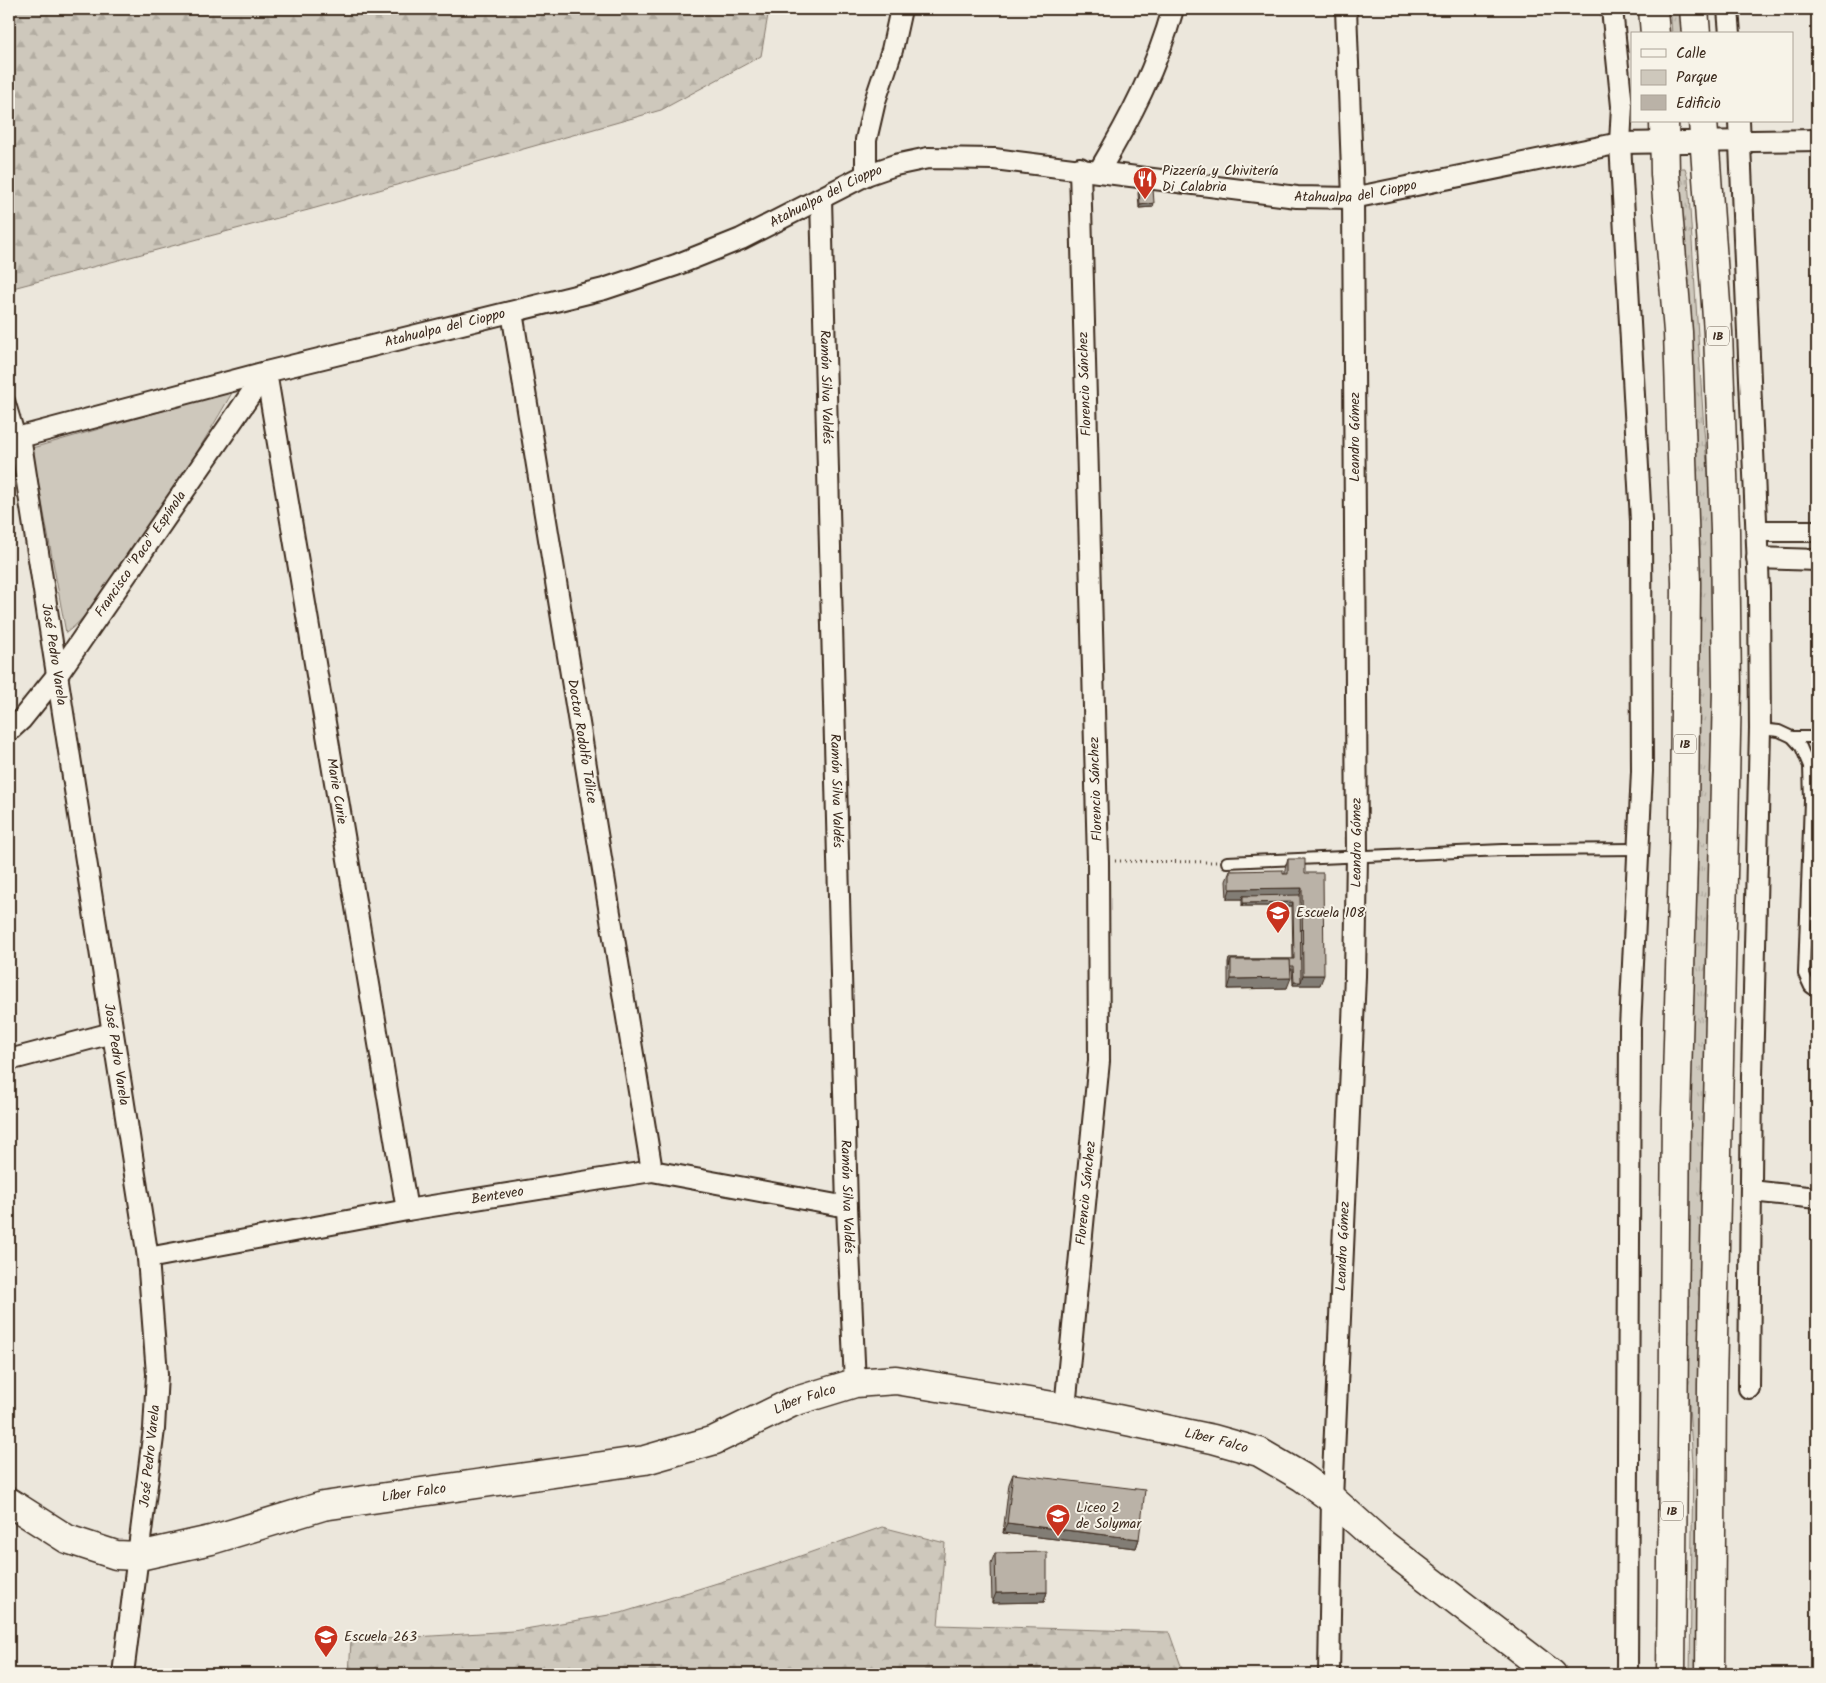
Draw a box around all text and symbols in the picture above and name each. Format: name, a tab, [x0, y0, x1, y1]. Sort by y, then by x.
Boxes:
legend	[1631, 32, 1794, 122]
text: Calle	[1676, 42, 1706, 66]
text: Parque	[1676, 66, 1717, 90]
text: Edificio	[1676, 92, 1721, 116]
street label: Atahualpa del Cioppo	[766, 159, 885, 234]
place label: Pizzería y Chivitería Di Calabria	[1162, 160, 1279, 198]
restaurant icon: Pizzería y Chivitería Di Calabria	[1132, 166, 1158, 200]
street label: Atahualpa del Cioppo	[1294, 174, 1419, 209]
street label: Atahualpa del Cioppo	[382, 303, 508, 354]
road number: IB	[1707, 326, 1729, 346]
street label: Ramón Silva Valdés	[813, 330, 838, 444]
street label: Florencio Sánchez	[1072, 331, 1098, 437]
street label: Leandro Gómez	[1344, 392, 1366, 482]
street label: Francisco "Paco" Espínola	[89, 486, 192, 622]
street label: José Pedro Varela	[35, 602, 73, 707]
street label: Doctor Rodolfo Tálice	[561, 678, 603, 806]
street label: Ramón Silva Valdés	[824, 733, 849, 848]
road number: IB	[1674, 734, 1696, 754]
street label: Florencio Sánchez	[1083, 736, 1109, 842]
street label: Marie Curie	[320, 756, 353, 827]
street label: Leandro Gómez	[1345, 797, 1368, 888]
school or university icon: Escuela 108	[1265, 900, 1291, 934]
place label: Escuela 108	[1296, 902, 1365, 924]
street label: José Pedro Varela	[97, 1002, 135, 1107]
street label: Ramón Silva Valdés	[834, 1139, 860, 1254]
street label: Florencio Sánchez	[1070, 1140, 1102, 1246]
street label: Benteveo	[470, 1181, 525, 1211]
street label: Leandro Gómez	[1330, 1201, 1356, 1292]
street label: Líber Falco	[770, 1378, 839, 1421]
street label: José Pedro Varela	[134, 1404, 166, 1508]
street label: Líber Falco	[1182, 1422, 1251, 1459]
street label: Líber Falco	[380, 1478, 448, 1508]
place label: Liceo 2 de Solymar	[1076, 1497, 1142, 1535]
road number: IB	[1661, 1502, 1683, 1520]
school or university icon: Liceo 2 de Solymar	[1045, 1503, 1071, 1537]
school or university icon: Escuela 263	[313, 1624, 339, 1658]
place label: Escuela 263	[344, 1626, 417, 1648]

